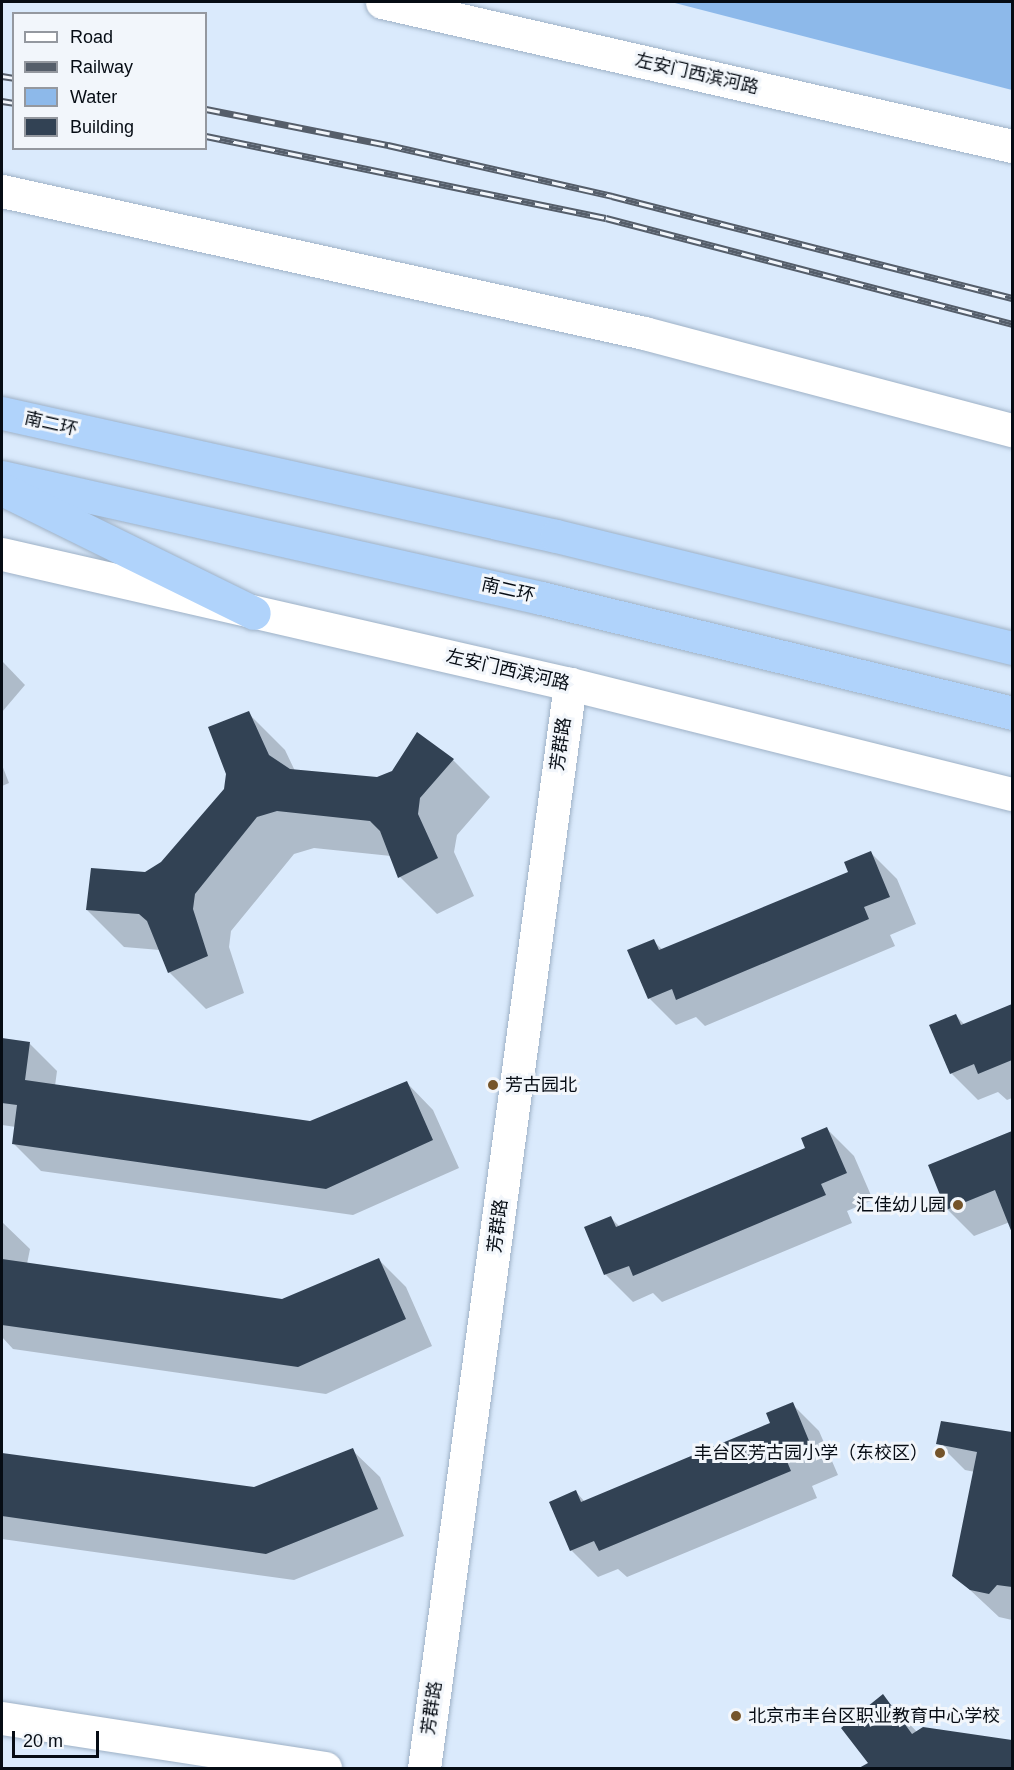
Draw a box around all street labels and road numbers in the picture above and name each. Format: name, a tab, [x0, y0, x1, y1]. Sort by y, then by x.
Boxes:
street label: 左安门西滨河路	[633, 49, 761, 99]
street label: 南二环	[22, 407, 80, 441]
street label: 南二环	[479, 573, 537, 607]
street label: 左安门西滨河路	[444, 645, 572, 695]
street label: 芳群路	[547, 716, 575, 772]
street label: 芳群路	[484, 1198, 512, 1254]
street label: 芳群路	[418, 1680, 446, 1736]

